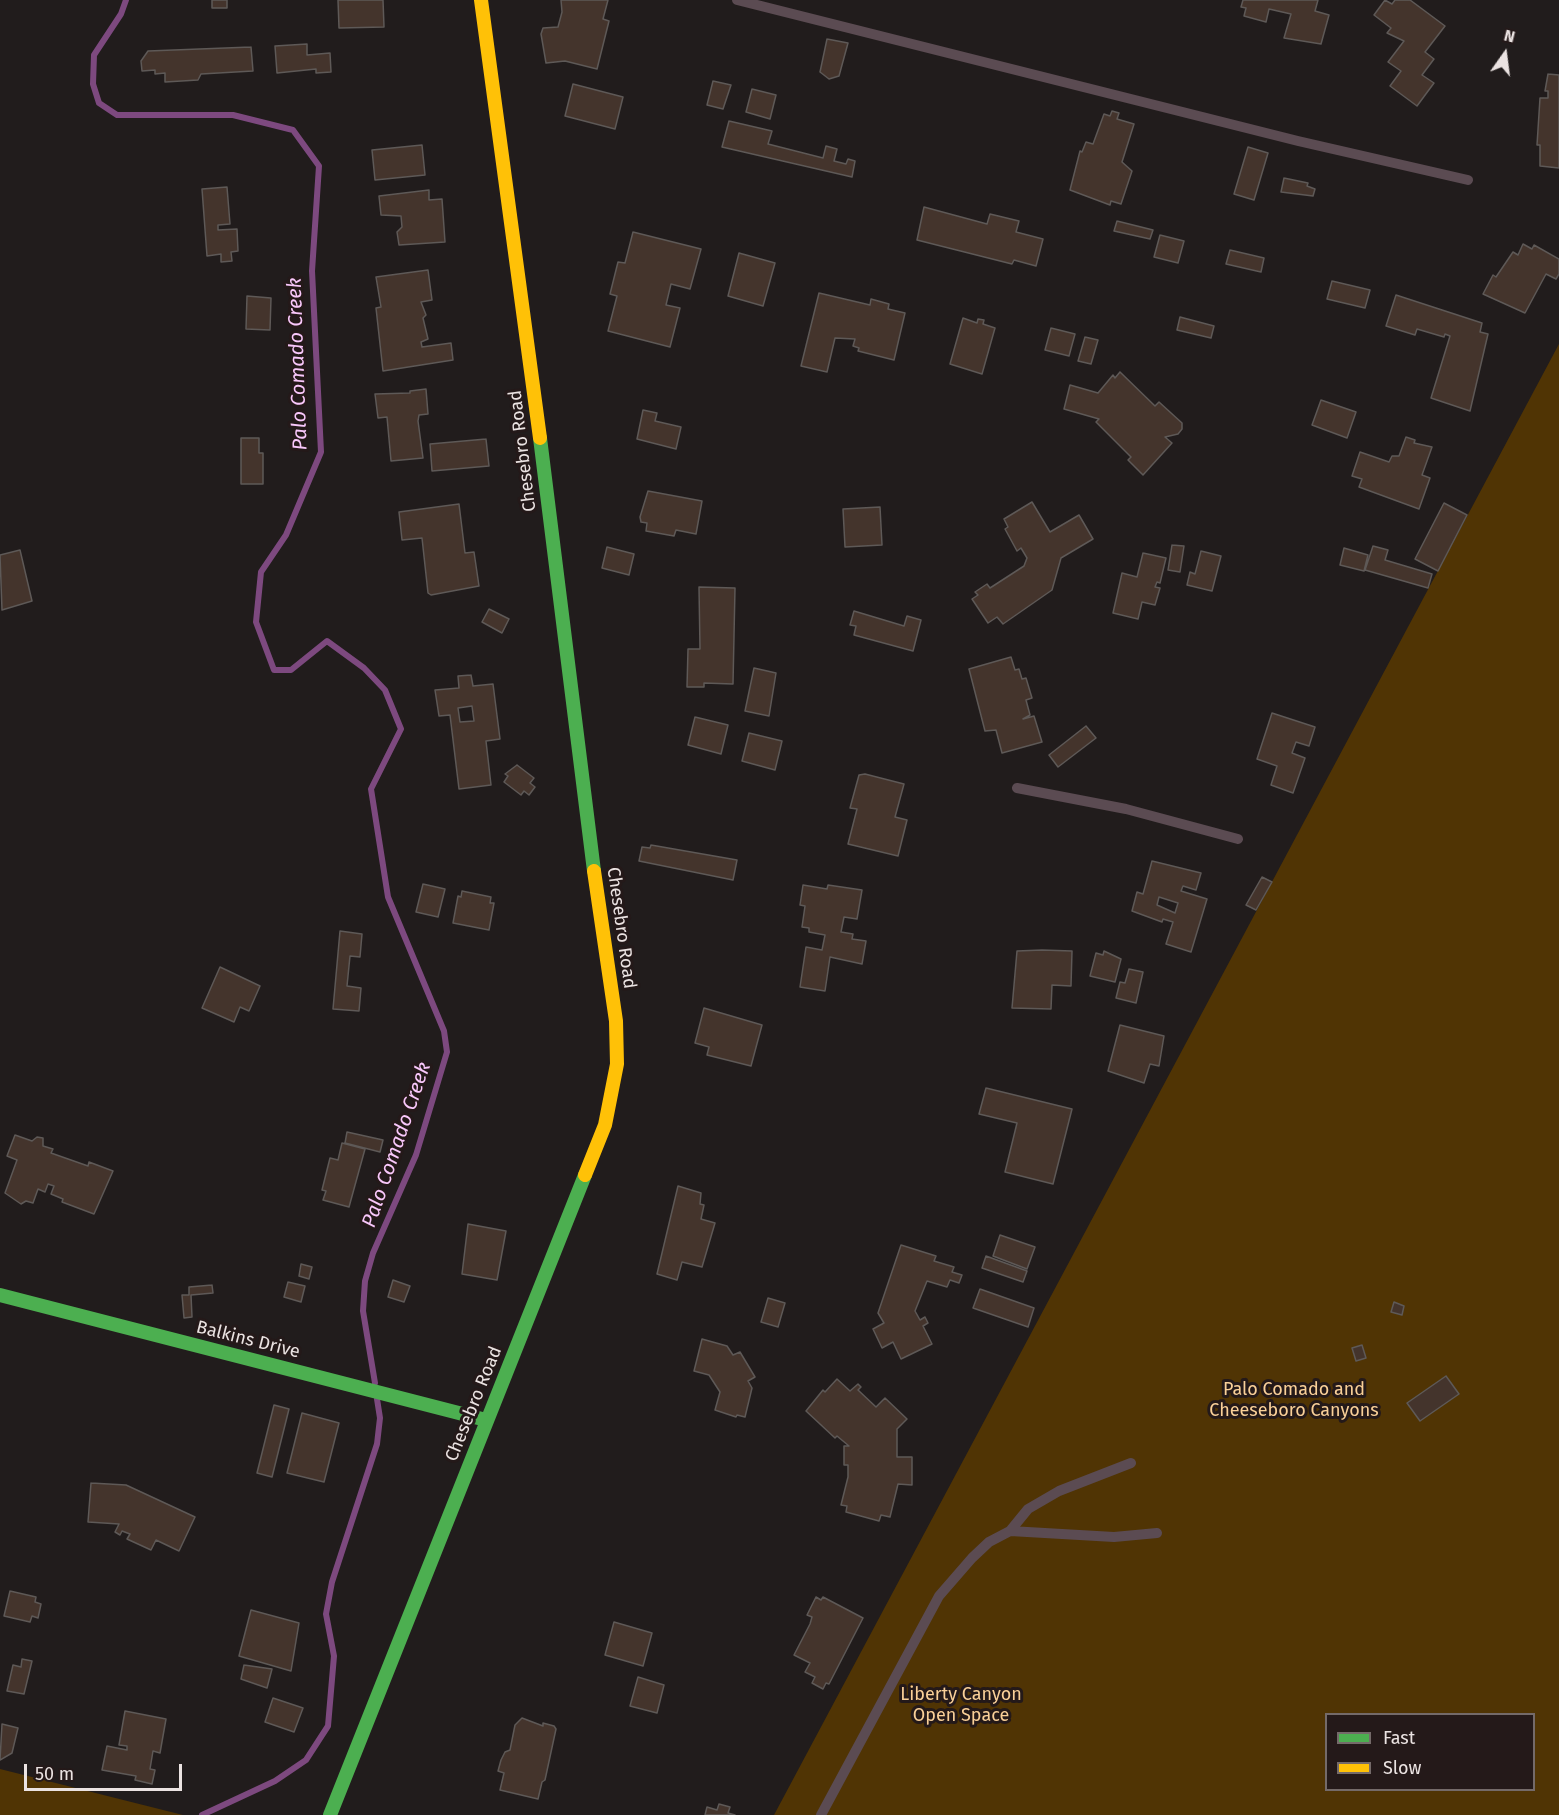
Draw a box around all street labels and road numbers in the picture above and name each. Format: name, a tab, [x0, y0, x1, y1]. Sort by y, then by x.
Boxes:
street label: Chesebro Road	[505, 389, 541, 513]
street label: Chesebro Road	[602, 866, 640, 990]
street label: Balkins Drive	[194, 1317, 302, 1363]
street label: Chesebro Road	[441, 1343, 507, 1465]

